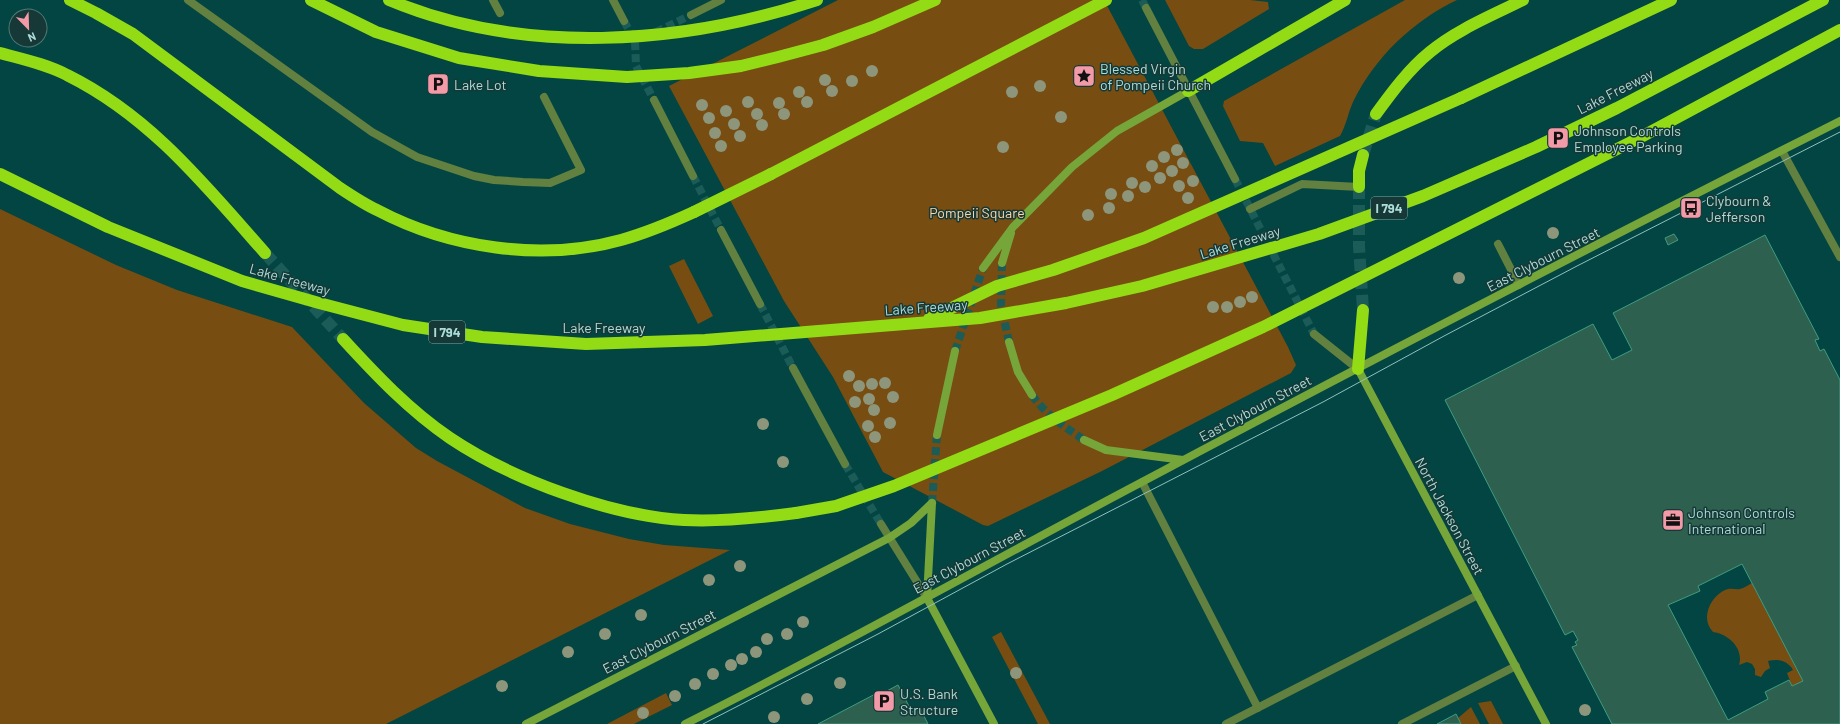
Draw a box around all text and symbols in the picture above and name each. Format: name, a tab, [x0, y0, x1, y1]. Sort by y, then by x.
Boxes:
north arrow	[8, 8, 48, 48]
text: N	[26, 30, 38, 45]
place label: Blessed Virgin of Pompeii Church	[1100, 60, 1211, 93]
place icon: Blessed Virgin of Pompeii Church	[1071, 63, 1097, 89]
street label: Lake Freeway	[1574, 64, 1656, 117]
parking icon: Lake Lot	[425, 71, 451, 97]
place label: Lake Lot	[454, 76, 507, 93]
place label: Johnson Controls Employee Parking	[1574, 122, 1682, 155]
parking icon: Johnson Controls Employee Parking	[1545, 125, 1571, 151]
place label: Clybourn & Jefferson	[1706, 192, 1772, 225]
bus stop icon: Clybourn & Jefferson	[1678, 195, 1704, 221]
road number: I 794	[1371, 197, 1407, 219]
park label: Pompeii Square	[929, 204, 1025, 221]
street label: Lake Freeway	[1198, 222, 1283, 262]
street label: East Clybourn Street	[1484, 223, 1602, 295]
street label: Lake Freeway	[248, 259, 333, 299]
street label: Lake Freeway	[884, 296, 969, 318]
street label: Lake Freeway	[562, 319, 646, 336]
road number: I 794	[429, 321, 465, 343]
street label: East Clybourn Street	[1196, 371, 1314, 445]
street label: North Jackson Street	[1412, 455, 1488, 577]
place label: Johnson Controls International	[1688, 504, 1795, 537]
office icon: Johnson Controls International	[1660, 507, 1686, 533]
street label: East Clybourn Street	[910, 523, 1028, 597]
street label: East Clybourn Street	[600, 605, 718, 677]
place label: U.S. Bank Structure	[900, 685, 958, 718]
parking icon: U.S. Bank Structure	[871, 688, 897, 714]

